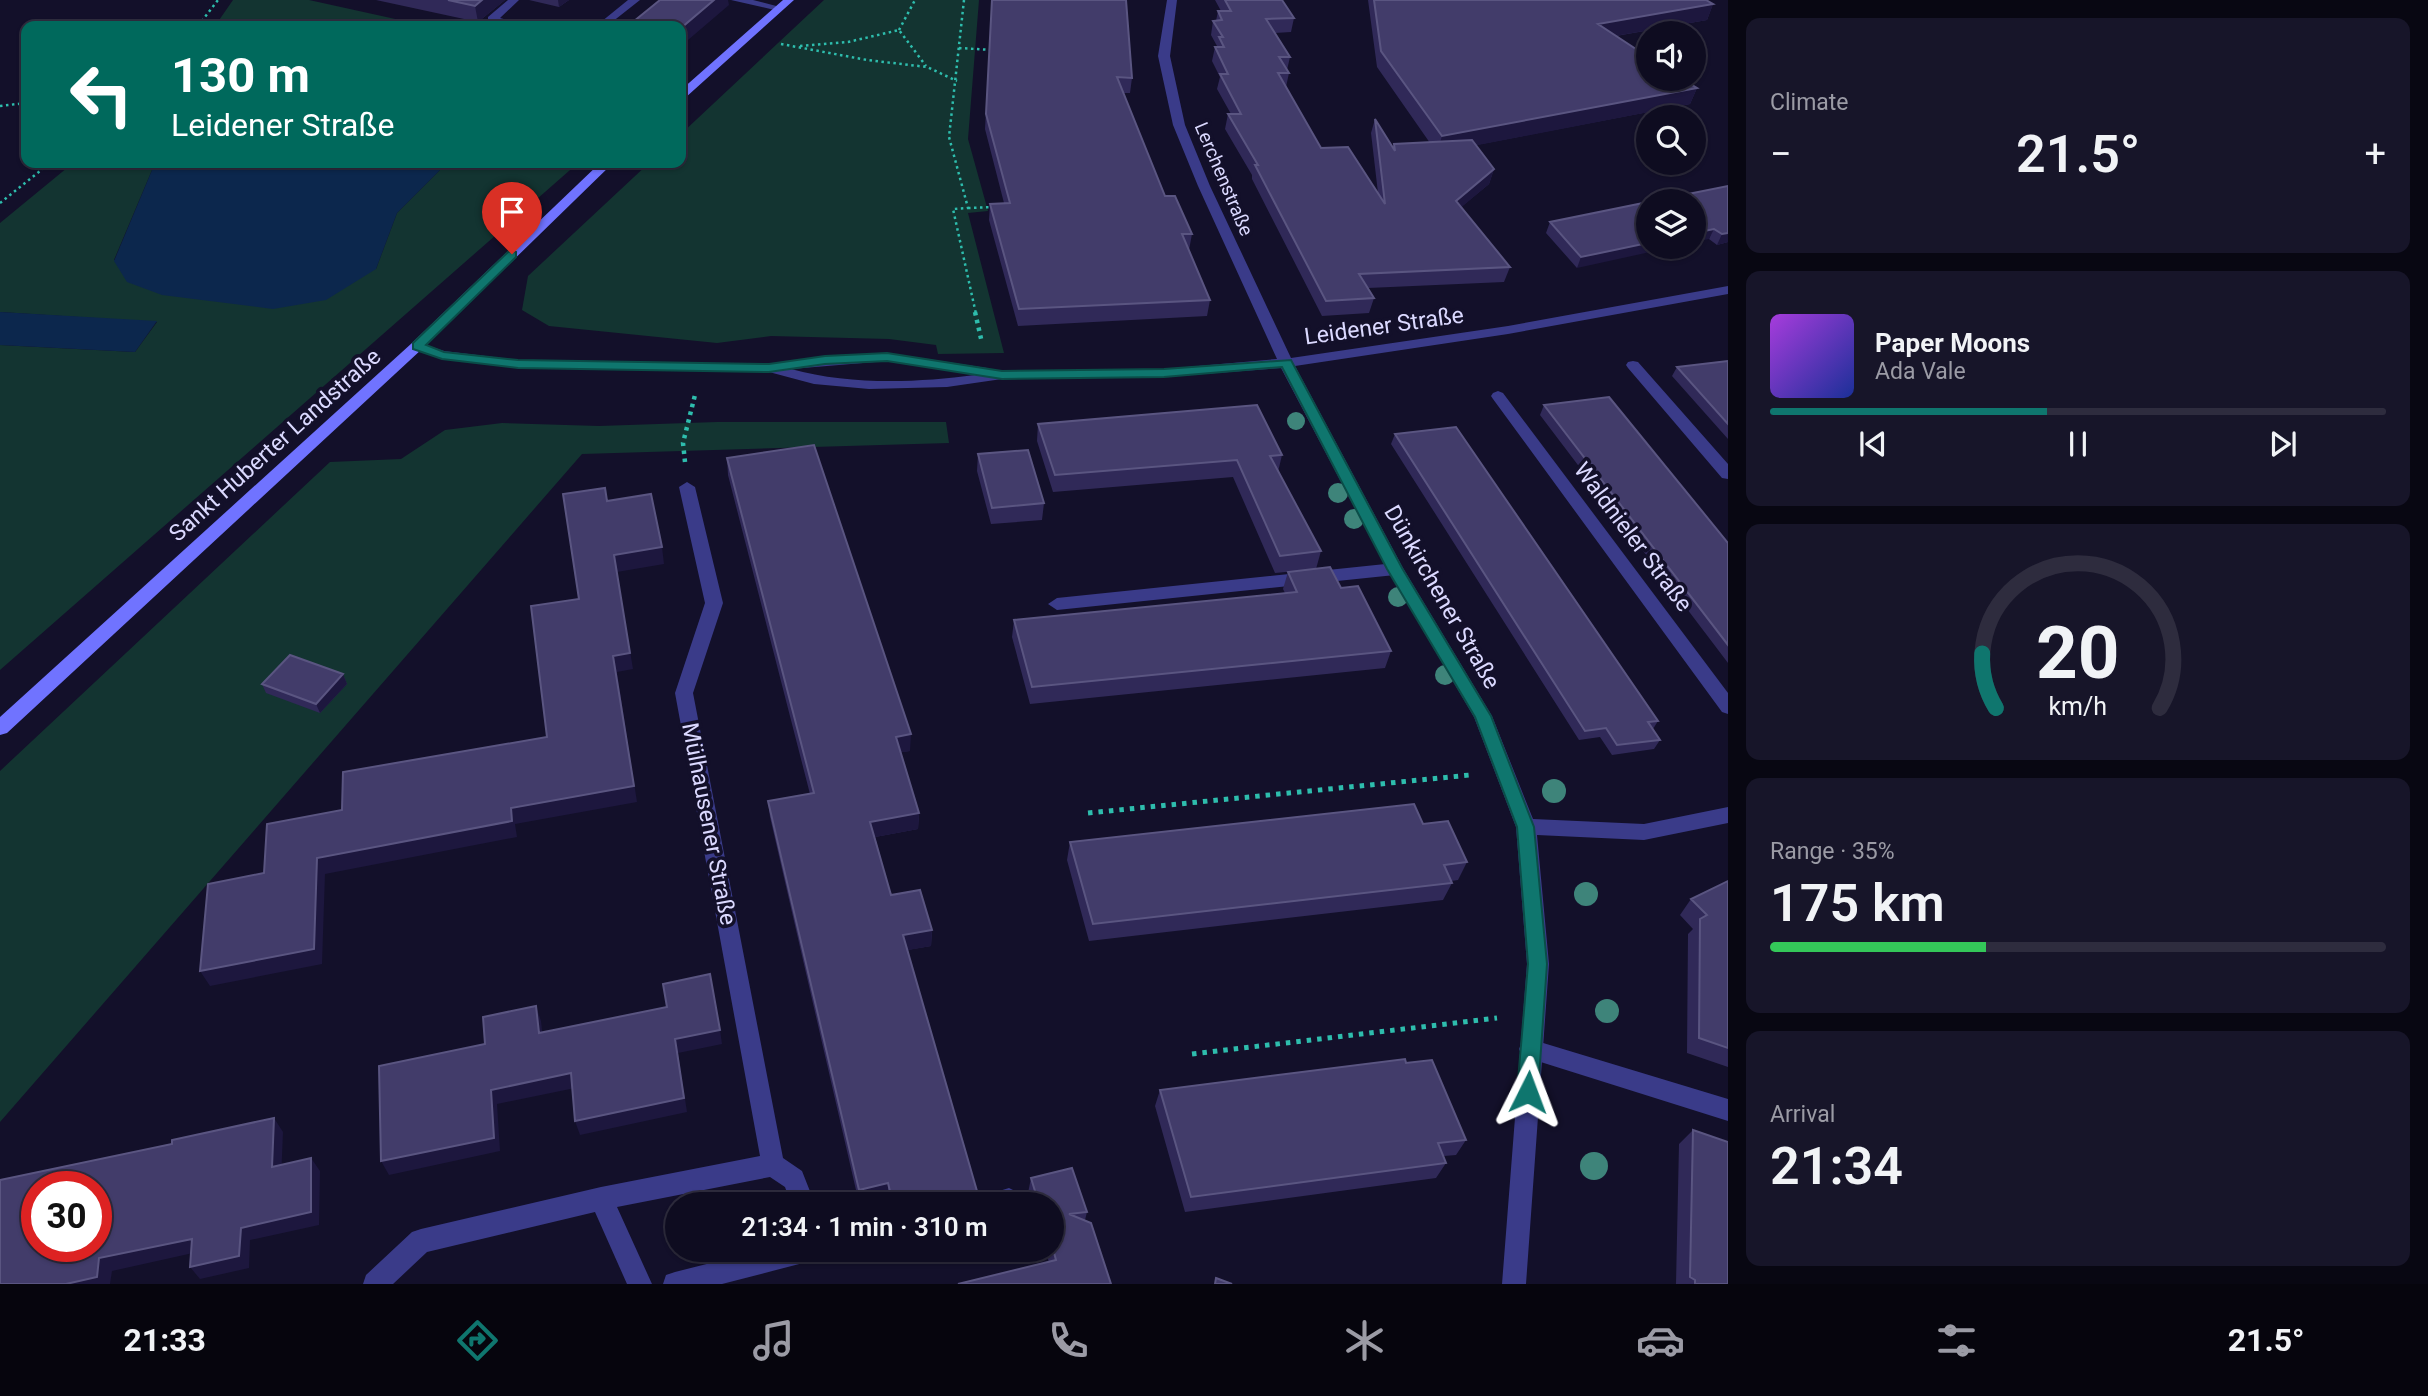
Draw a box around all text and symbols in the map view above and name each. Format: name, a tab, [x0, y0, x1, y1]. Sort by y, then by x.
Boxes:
map controls	[1636, 21, 1706, 259]
button: sound	[1636, 21, 1706, 91]
text: 130 m	[171, 47, 310, 104]
icon: left	[56, 49, 147, 140]
text: Climate	[1770, 89, 1849, 116]
button: search	[1636, 105, 1706, 175]
text: Leidener Straße	[171, 106, 395, 144]
street label: Lerchenstraße	[1190, 119, 1258, 239]
text: 21.5°	[2016, 124, 2140, 185]
text: −	[1770, 132, 1792, 176]
text: +	[2364, 132, 2386, 176]
pin	[482, 182, 542, 254]
button: layers	[1636, 189, 1706, 259]
icon: arrive	[493, 193, 531, 231]
street label: Leidener Straße	[1303, 301, 1465, 351]
text: Paper Moons	[1875, 328, 2030, 358]
street label: Sankt Huberter Landstraße	[164, 343, 386, 547]
text: Ada Vale	[1875, 358, 1966, 385]
icon: previous	[1854, 425, 1892, 463]
icon: pause	[2059, 425, 2097, 463]
icon: next	[2264, 425, 2302, 463]
street label: Waldnieler Straße	[1568, 457, 1698, 617]
street label: Dünkirchener Straße	[1378, 500, 1506, 694]
text: 20	[2036, 610, 2120, 696]
text: km/h	[2049, 692, 2107, 721]
street label: Mülhausener Straße	[676, 721, 742, 927]
text: Range · 35%	[1770, 838, 1895, 865]
text: 175 km	[1770, 873, 1945, 934]
position arrow	[1491, 1055, 1565, 1129]
text: Arrival	[1770, 1101, 1835, 1128]
text: 21:34	[1770, 1136, 1903, 1197]
speed limit sign: 30	[21, 1171, 112, 1262]
text: 21:34 · 1 min · 310 m	[741, 1212, 988, 1242]
icon: directions	[453, 1316, 502, 1365]
icon: music	[749, 1316, 798, 1365]
icon: phone	[1044, 1316, 1093, 1365]
icon: climate	[1340, 1316, 1389, 1365]
icon: car	[1636, 1316, 1685, 1365]
icon: filters	[1932, 1316, 1981, 1365]
text: 21:33	[123, 1321, 206, 1359]
text: 21.5°	[2228, 1321, 2304, 1359]

